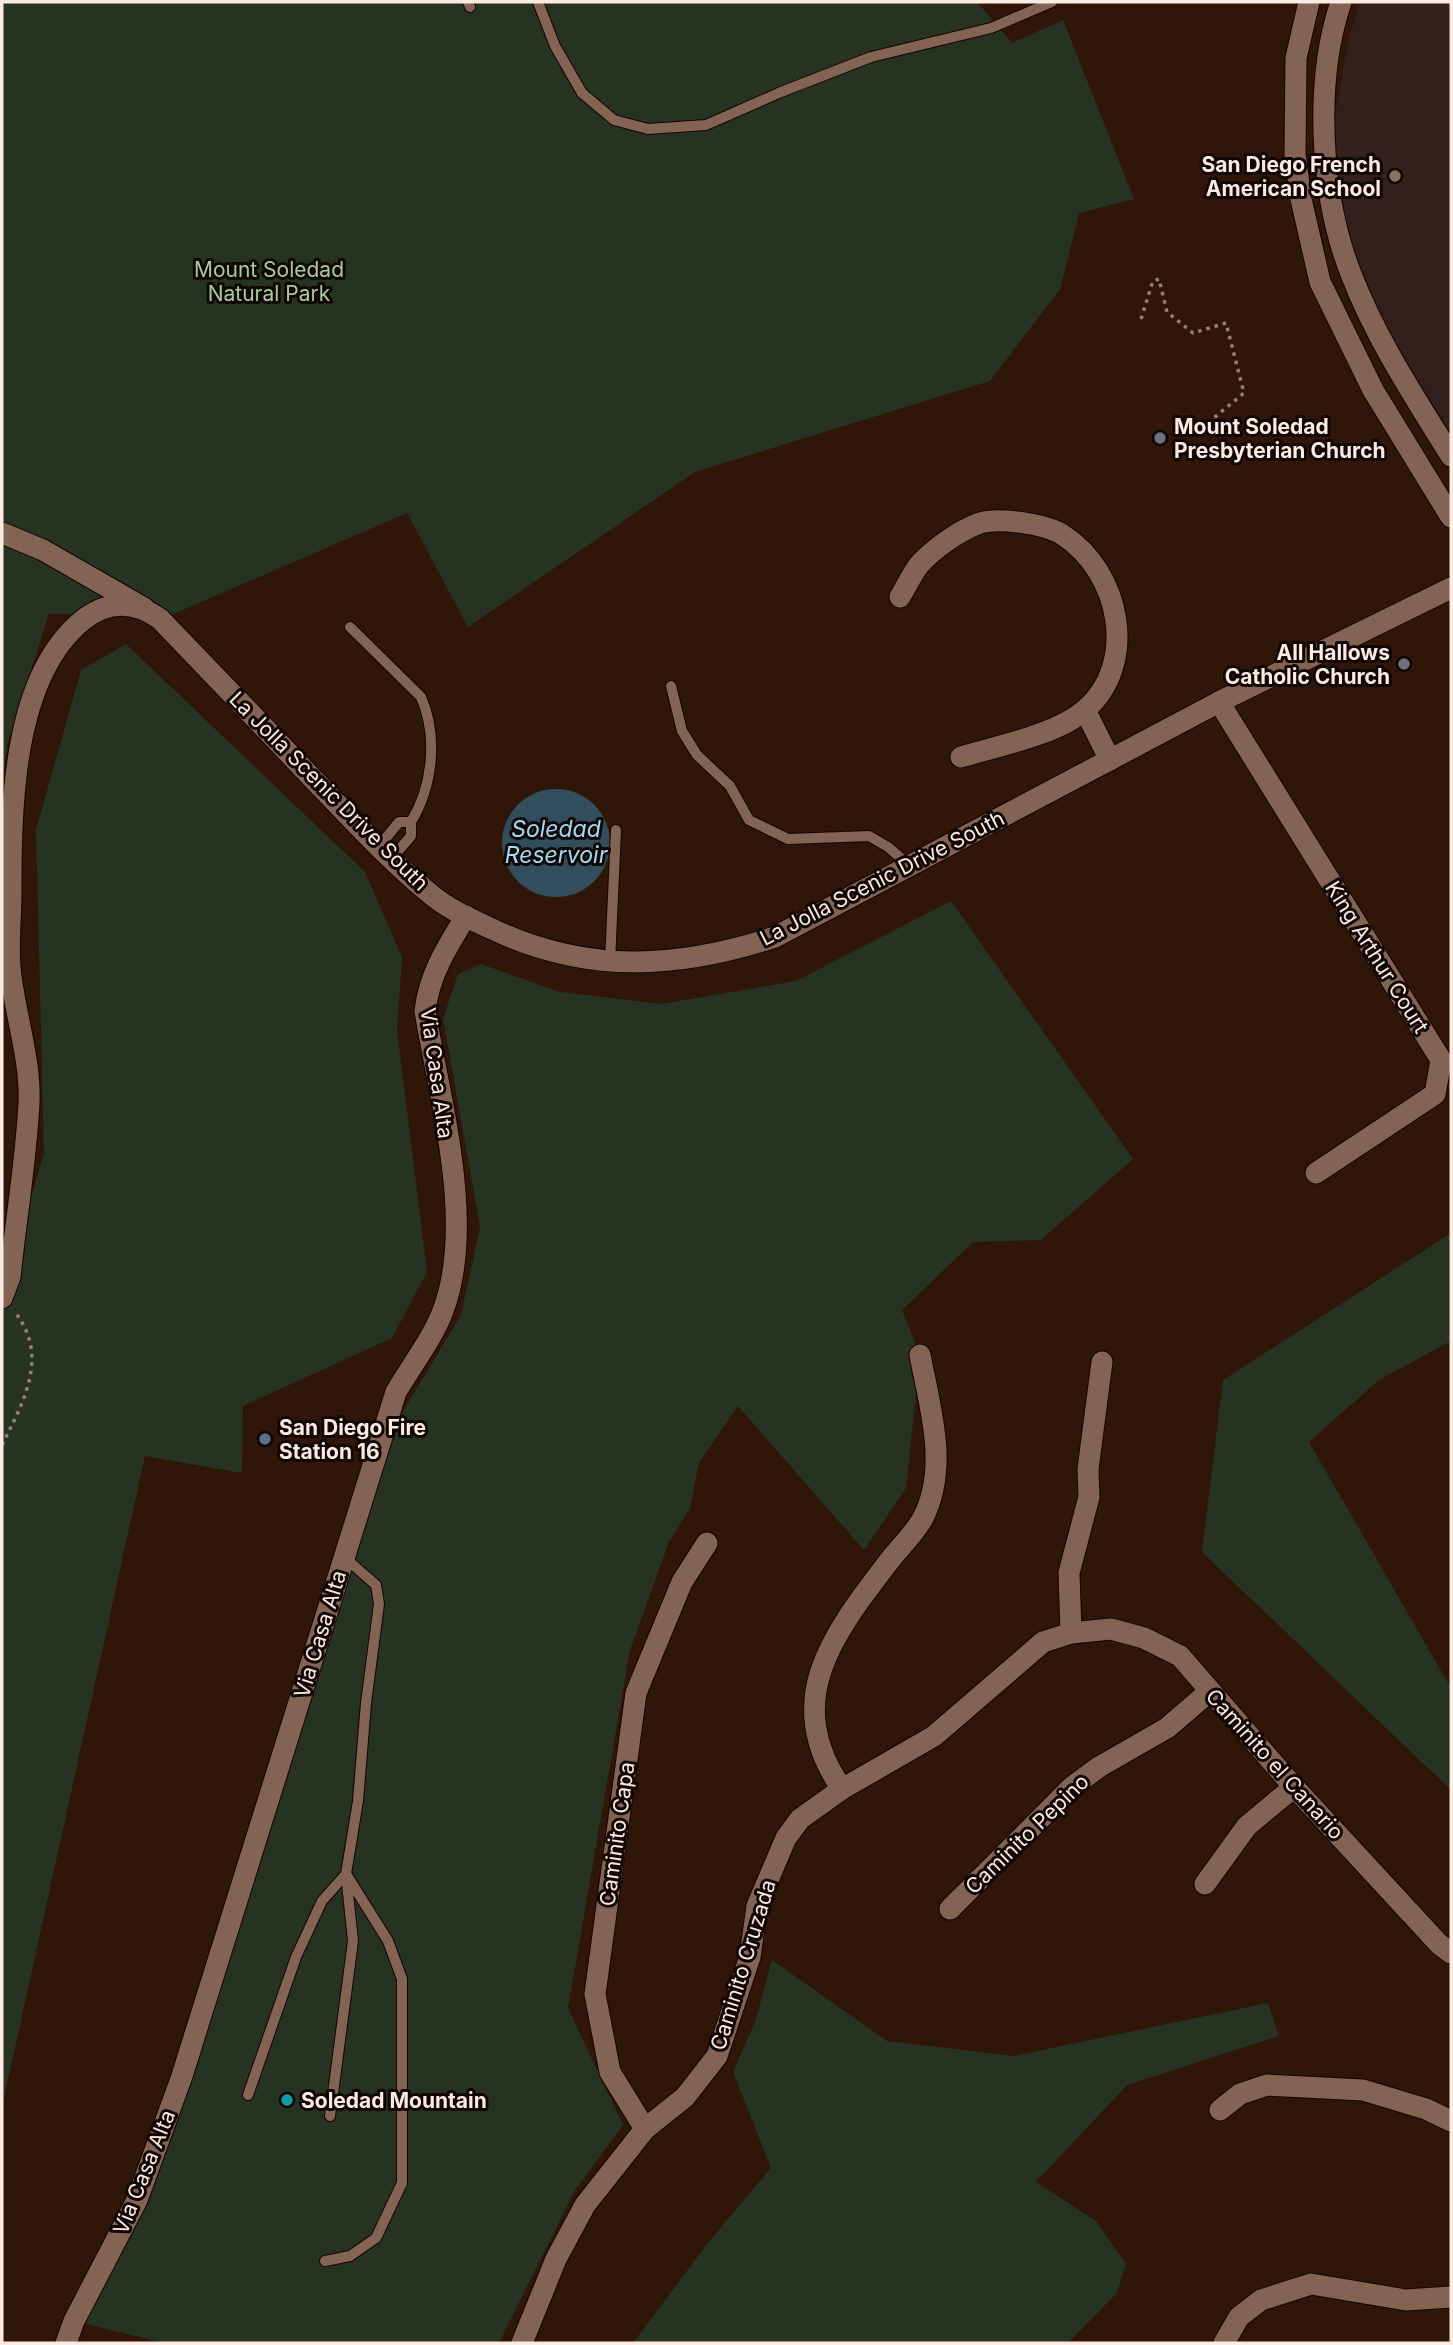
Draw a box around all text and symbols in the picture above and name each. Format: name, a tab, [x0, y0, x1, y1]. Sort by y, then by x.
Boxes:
place label: San Diego French American School	[1202, 152, 1381, 201]
marker: San Diego French American School	[1387, 168, 1403, 184]
park label: Mount Soledad Natural Park	[194, 257, 344, 306]
place label: Mount Soledad Presbyterian Church	[1174, 414, 1386, 463]
marker: Mount Soledad Presbyterian Church	[1152, 430, 1168, 446]
place label: All Hallows Catholic Church	[1225, 640, 1390, 689]
marker: All Hallows Catholic Church	[1396, 656, 1412, 672]
street label: La Jolla Scenic Drive South	[224, 686, 434, 896]
street label: La Jolla Scenic Drive South	[756, 805, 1008, 951]
water label: Soledad Reservoir	[505, 815, 609, 869]
street label: King Arthur Court	[1320, 876, 1434, 1038]
street label: Via Casa Alta	[415, 1006, 459, 1140]
place label: San Diego Fire Station 16	[279, 1415, 426, 1464]
marker: San Diego Fire Station 16	[257, 1431, 273, 1447]
street label: Via Casa Alta	[289, 1567, 351, 1701]
street label: Caminito el Canario	[1201, 1684, 1349, 1844]
street label: Caminito Capa	[595, 1760, 639, 1908]
street label: Caminito Pepino	[960, 1769, 1094, 1899]
street label: Caminito Cruzada	[705, 1877, 781, 2053]
place label: Soledad Mountain	[301, 2088, 487, 2113]
marker: Soledad Mountain	[279, 2092, 295, 2108]
street label: Via Casa Alta	[108, 2106, 180, 2238]

